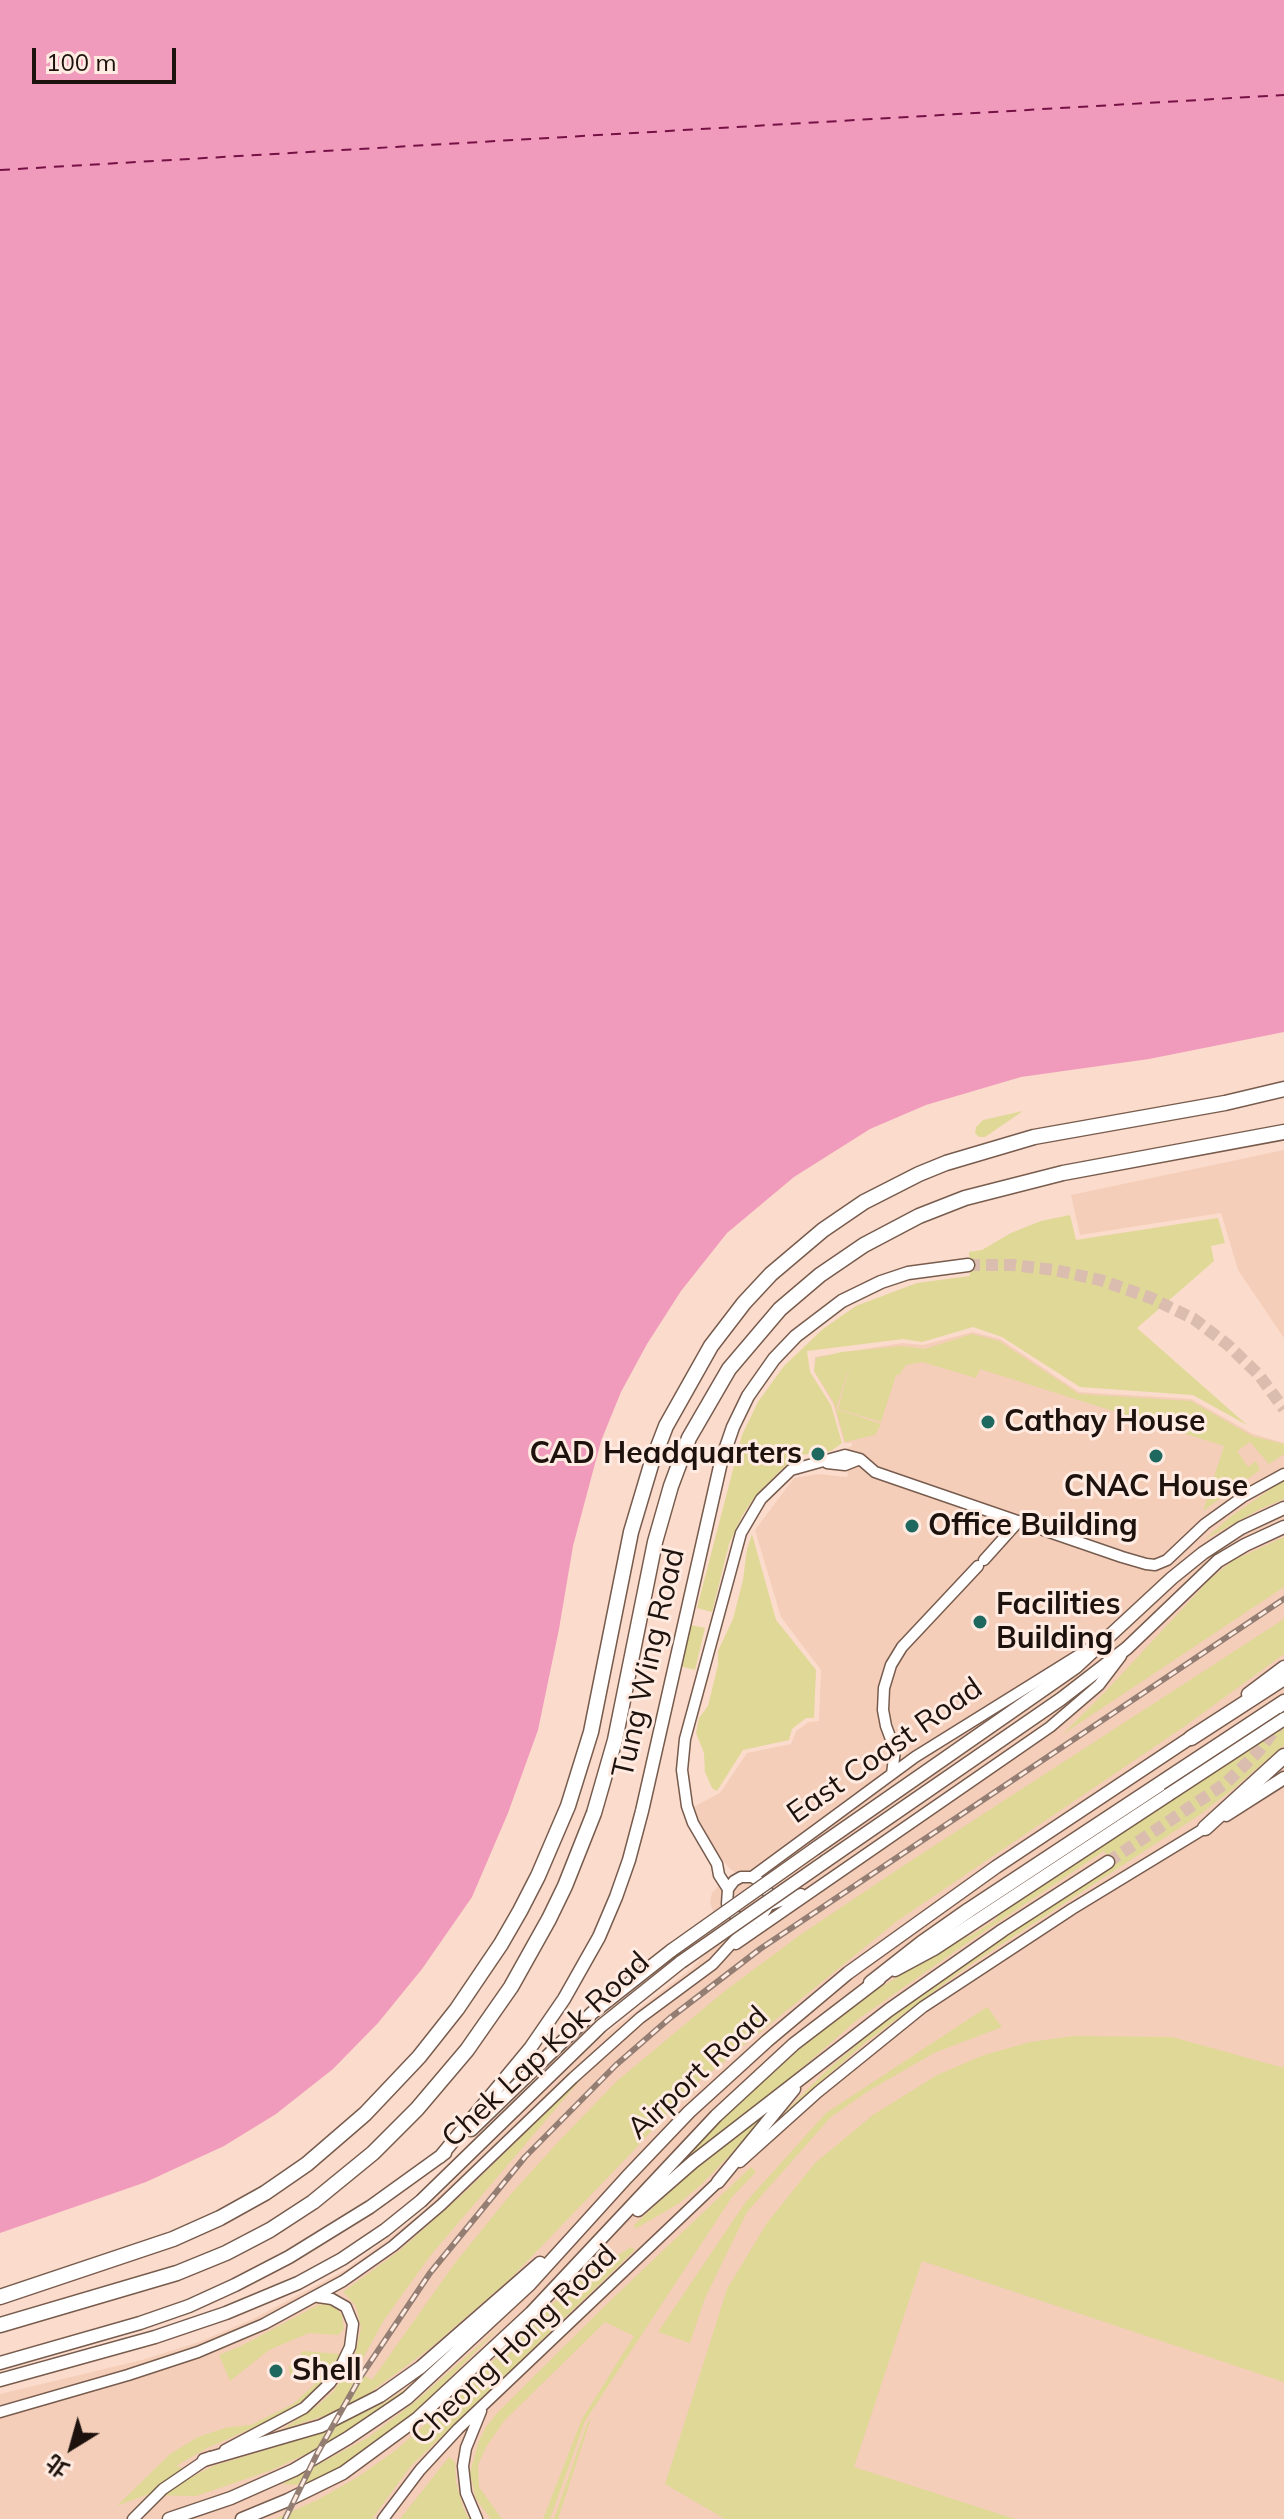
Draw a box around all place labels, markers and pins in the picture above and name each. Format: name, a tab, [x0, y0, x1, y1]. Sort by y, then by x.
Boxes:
place label: Cathay House	[1004, 1404, 1205, 1440]
marker: Cathay House	[979, 1413, 997, 1431]
place label: CAD Headquarters	[529, 1436, 802, 1472]
marker: CAD Headquarters	[809, 1445, 827, 1463]
marker: CNAC House	[1147, 1447, 1165, 1465]
place label: CNAC House	[1064, 1469, 1248, 1505]
place label: Office Building	[928, 1508, 1138, 1544]
marker: Office Building	[903, 1517, 921, 1535]
place label: Facilities Building	[996, 1587, 1120, 1658]
marker: Facilities Building	[971, 1613, 989, 1631]
place label: Shell	[292, 2353, 362, 2389]
marker: Shell	[267, 2362, 285, 2380]

